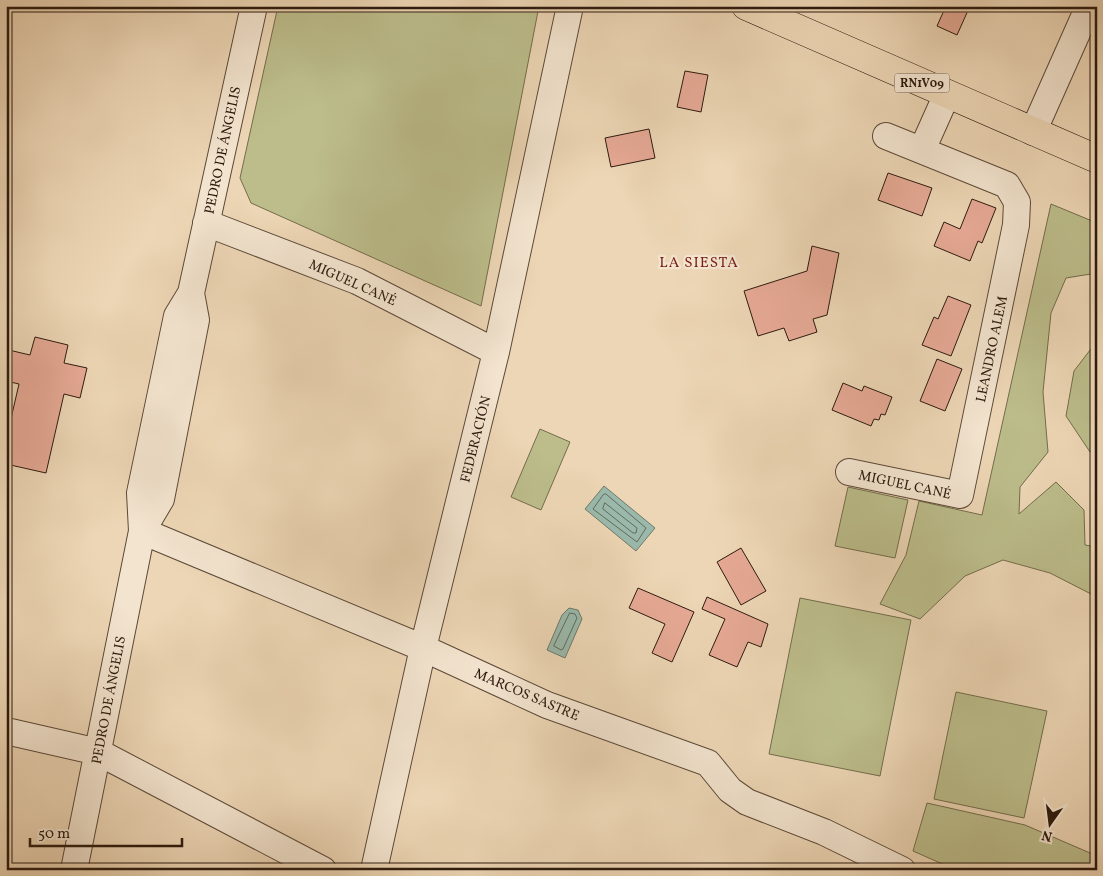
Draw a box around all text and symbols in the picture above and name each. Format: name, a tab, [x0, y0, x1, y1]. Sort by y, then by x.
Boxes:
road number: RN1V09	[894, 74, 950, 92]
street label: PEDRO DE ÁNGELIS	[201, 85, 246, 216]
district label: LA SIESTA	[659, 253, 739, 274]
street label: MIGUEL CANÉ	[305, 256, 399, 311]
street label: LEANDRO ALEM	[972, 294, 1013, 404]
street label: FEDERACIÓN	[456, 394, 496, 485]
street label: MIGUEL CANÉ	[857, 466, 953, 505]
street label: PEDRO DE ÁNGELIS	[88, 635, 131, 766]
street label: MARCOS SASTRE	[471, 665, 582, 726]
north arrow	[1026, 798, 1076, 848]
scale bar	[30, 816, 182, 848]
text: 50 m	[38, 824, 70, 845]
text: N	[1040, 825, 1054, 846]

